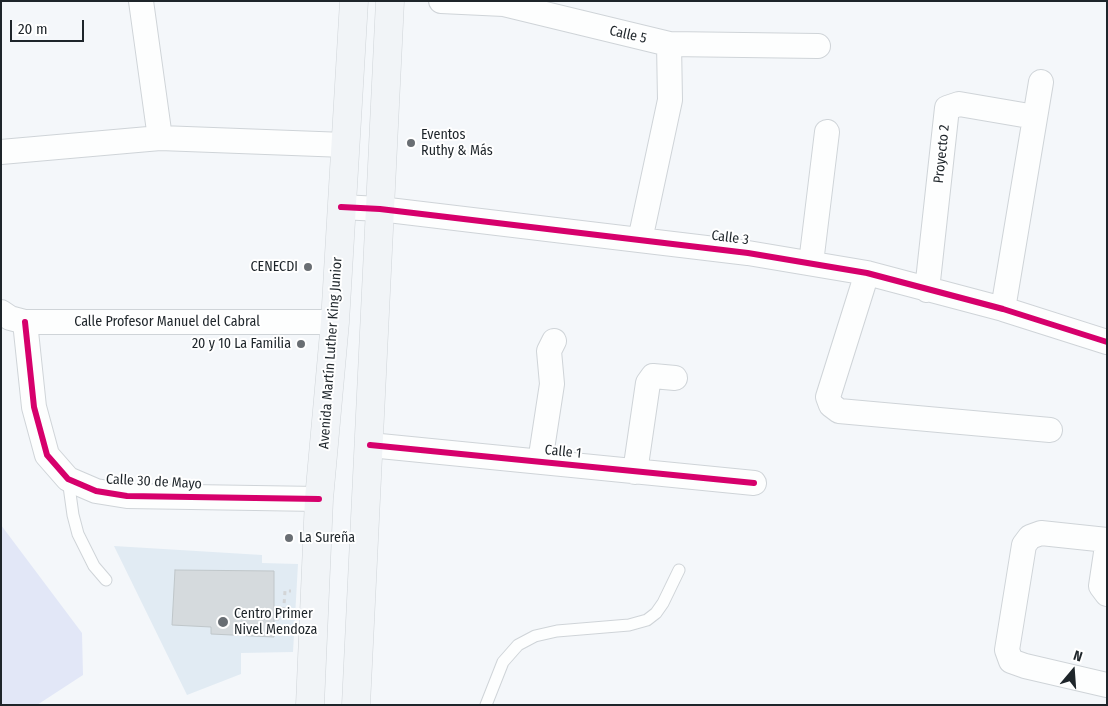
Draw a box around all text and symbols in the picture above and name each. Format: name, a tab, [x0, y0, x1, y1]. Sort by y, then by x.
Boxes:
scale bar	[12, 10, 86, 42]
text: 20 m	[18, 20, 48, 38]
street label: Calle 5	[608, 23, 648, 47]
street label: Proyecto 2	[931, 124, 953, 184]
place label: Eventos Ruthy & Más	[421, 127, 493, 160]
marker: Eventos Ruthy & Más	[405, 137, 417, 149]
street label: Calle 3	[710, 227, 750, 249]
street label: Avenida Martín Luther King Junior	[316, 256, 346, 450]
place label: CENECDI	[251, 259, 298, 275]
marker: CENECDI	[302, 261, 314, 273]
street label: Calle Profesor Manuel del Cabral	[74, 314, 260, 330]
place label: 20 y 10 La Familia	[192, 336, 291, 352]
marker: 20 y 10 La Familia	[295, 338, 307, 350]
street label: Calle 1	[544, 442, 582, 462]
street label: Calle 30 de Mayo	[106, 471, 202, 493]
place label: La Sureña	[299, 530, 355, 546]
marker: La Sureña	[283, 532, 295, 544]
place label: Centro Primer Nivel Mendoza	[234, 606, 317, 638]
marker: Centro Primer Nivel Mendoza	[216, 615, 230, 629]
north arrow	[1048, 646, 1098, 696]
text: N	[1071, 647, 1084, 666]

